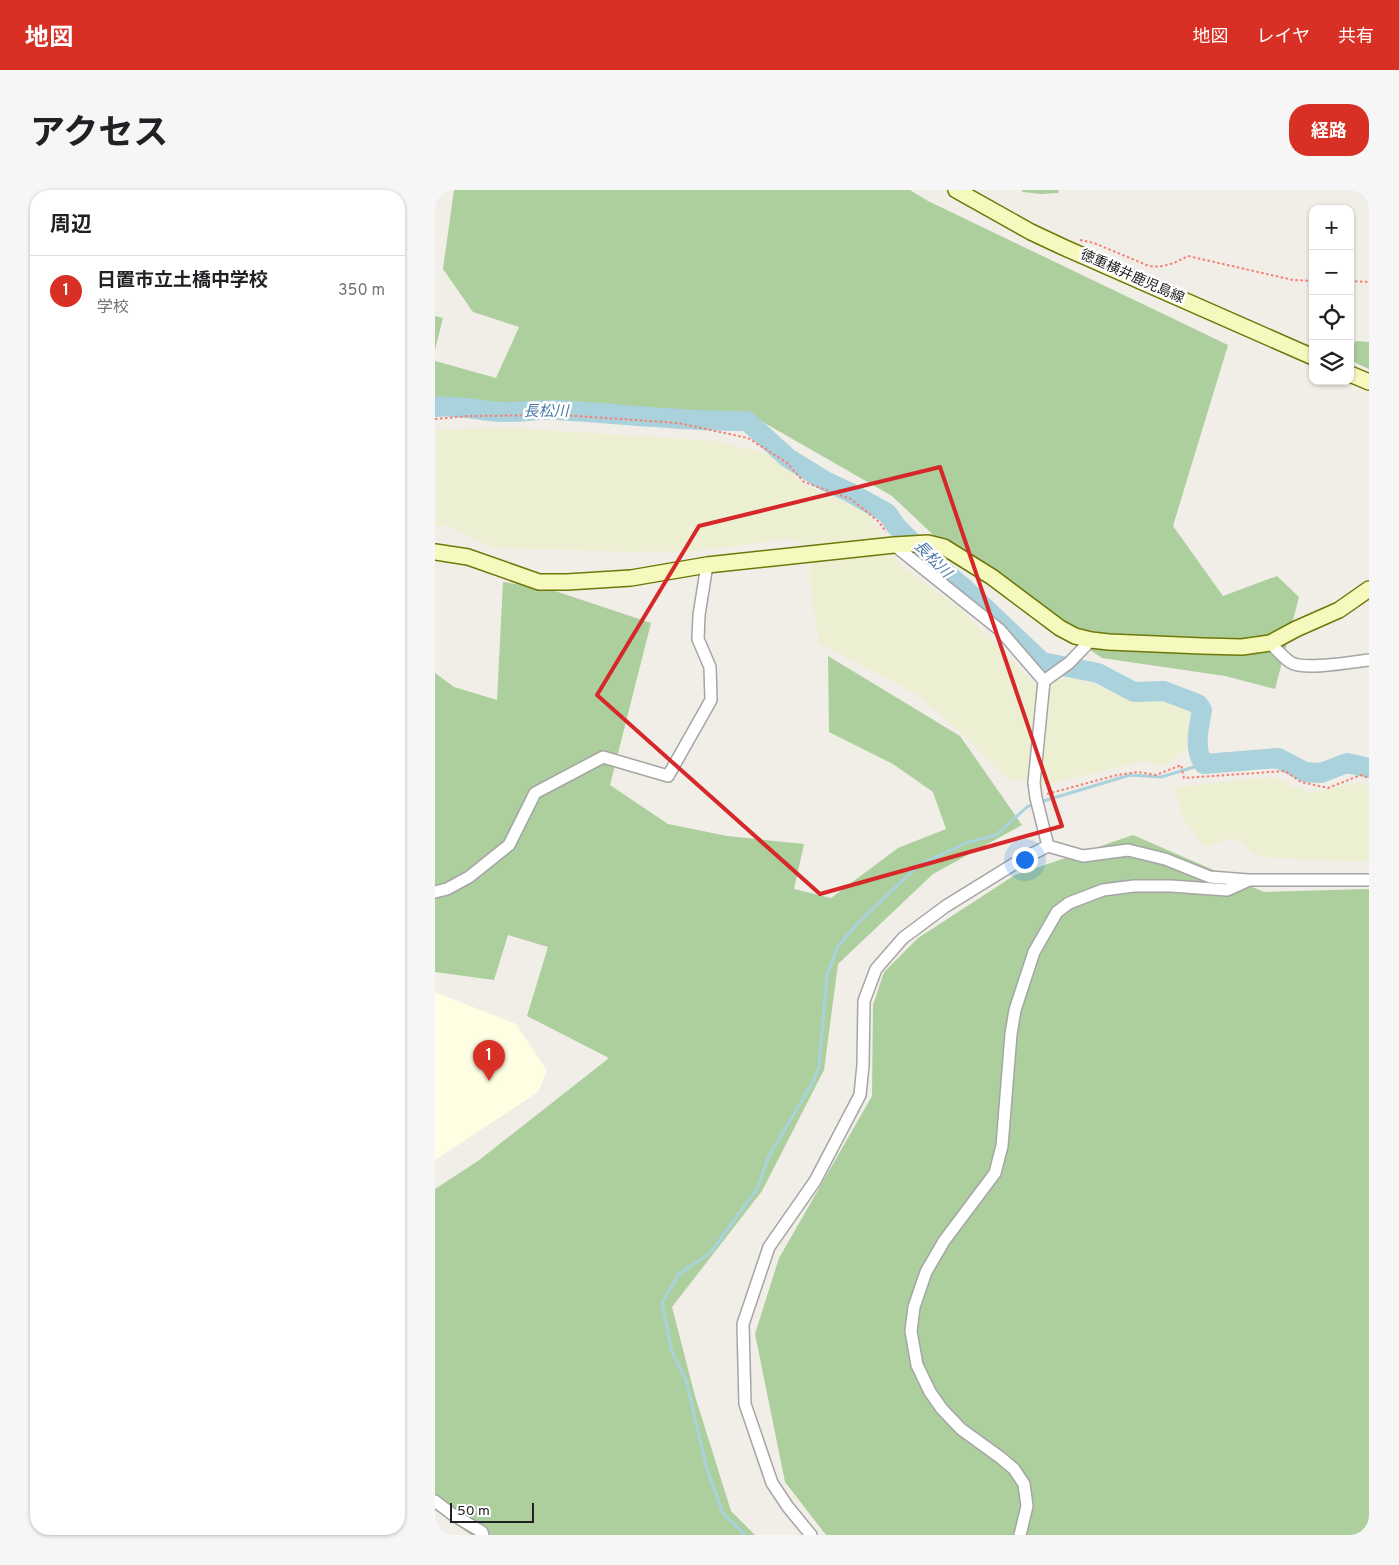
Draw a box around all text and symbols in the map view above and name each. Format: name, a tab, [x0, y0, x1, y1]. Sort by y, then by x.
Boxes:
text: 地図	[25, 24, 73, 54]
text: 地図	[1193, 26, 1229, 49]
text: レイヤ	[1257, 26, 1310, 49]
text: 共有	[1338, 26, 1374, 49]
button: 経路	[1289, 104, 1369, 156]
text: アクセス	[30, 113, 168, 157]
map controls	[1309, 205, 1354, 385]
button: +	[1309, 205, 1354, 250]
text: 周辺	[50, 212, 92, 239]
street label: 徳重横井鹿児島線	[1077, 246, 1187, 308]
button: −	[1309, 250, 1354, 295]
text: 日置市立土橋中学校	[97, 269, 268, 293]
text: 1	[63, 281, 69, 301]
text: 350 m	[338, 281, 385, 301]
button: locate	[1309, 295, 1354, 340]
text: 学校	[97, 298, 129, 318]
button: layers	[1309, 340, 1354, 385]
water label: 長松川	[523, 403, 570, 422]
water label: 長松川	[909, 537, 956, 584]
your location	[1012, 847, 1038, 873]
pin: 1	[473, 1040, 505, 1081]
scale bar	[450, 1500, 534, 1523]
text: 50 m	[457, 1503, 490, 1520]

